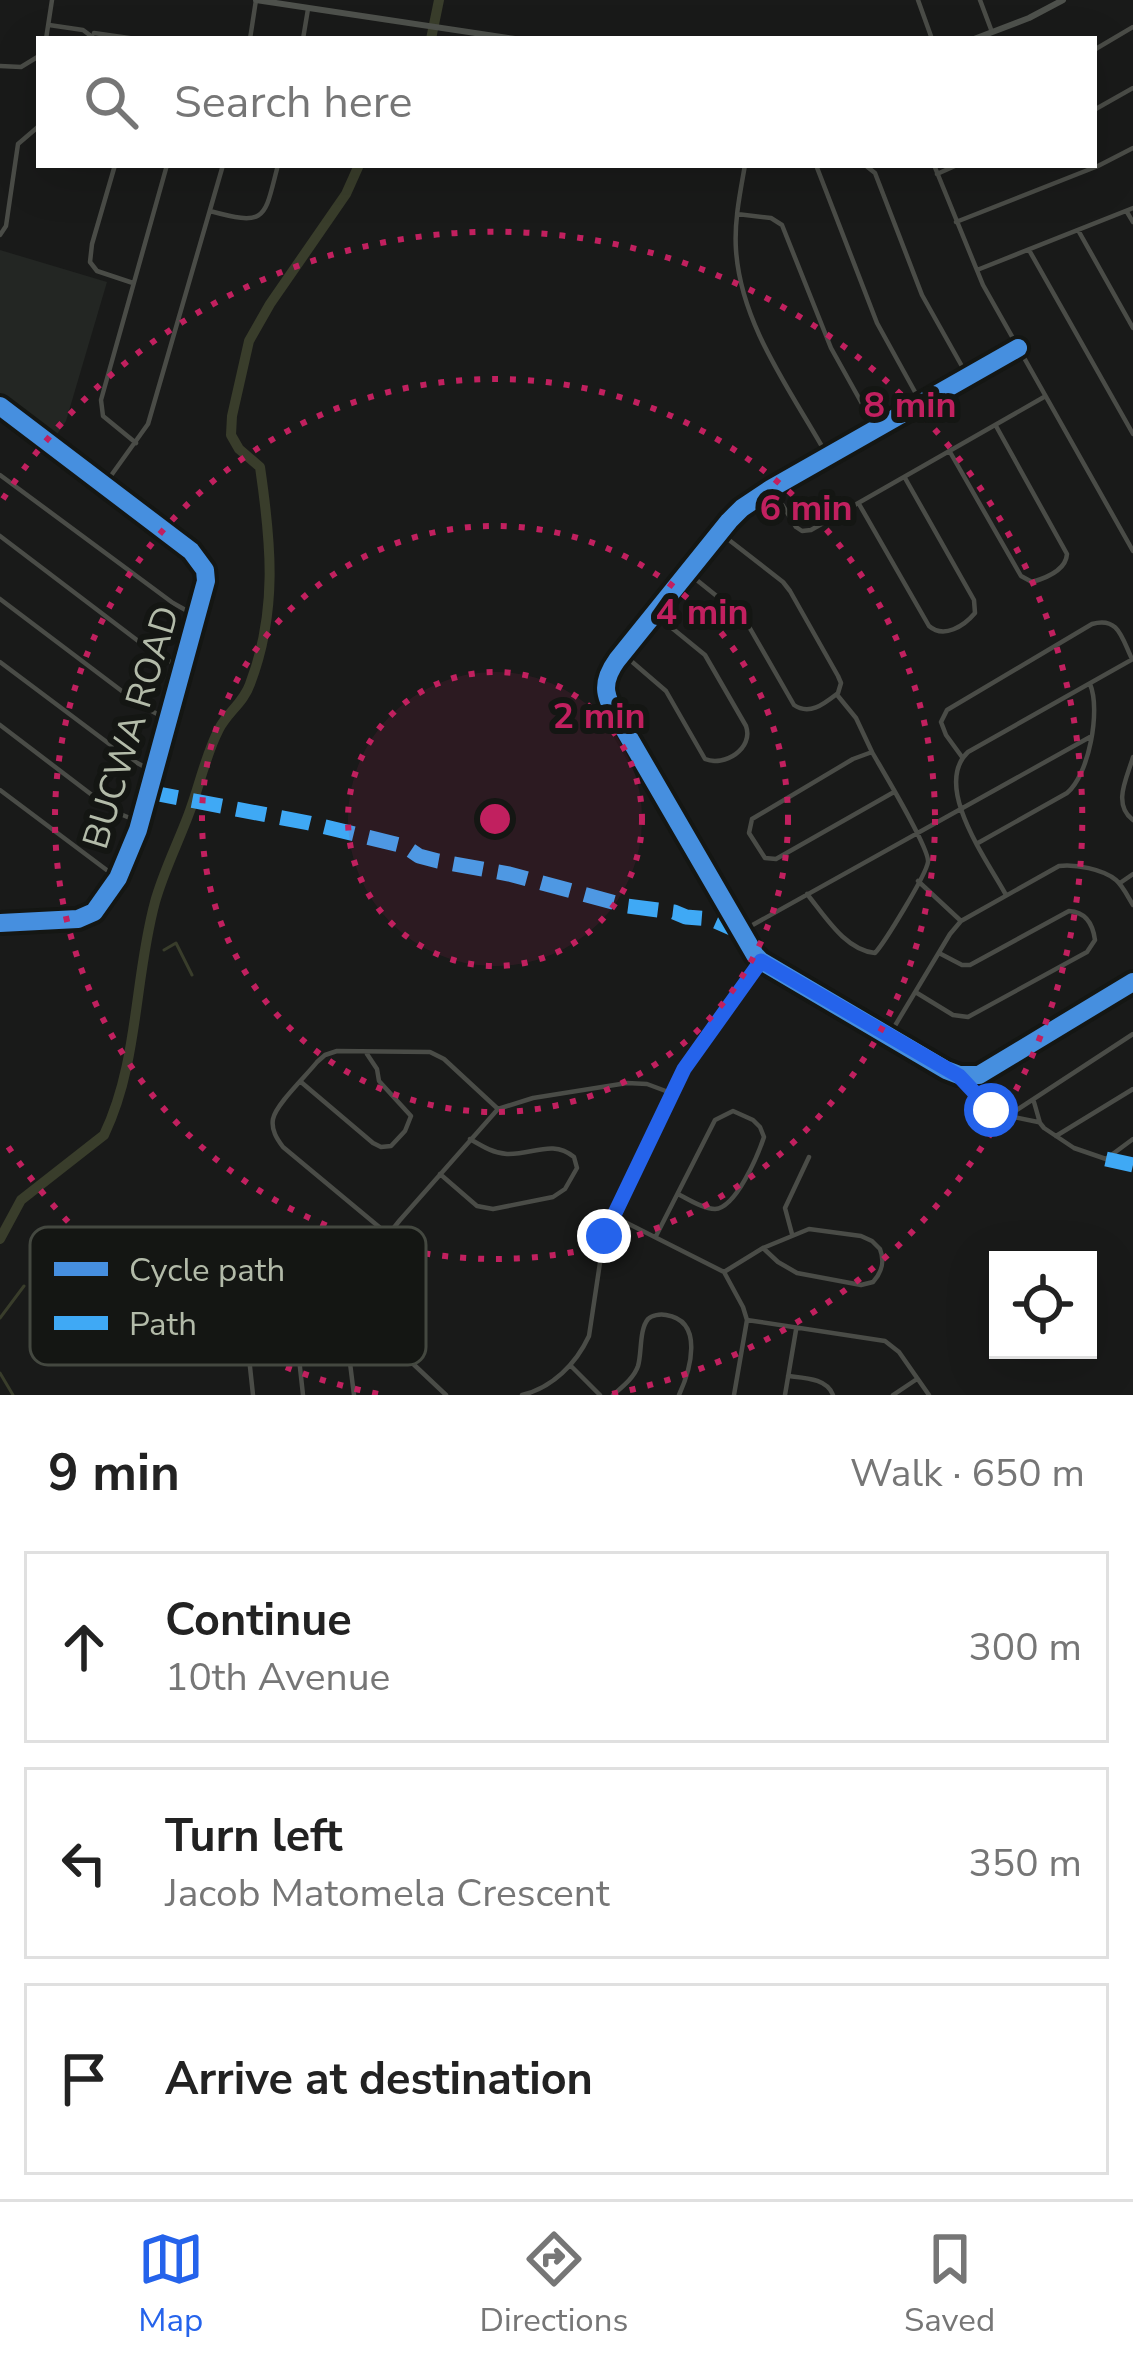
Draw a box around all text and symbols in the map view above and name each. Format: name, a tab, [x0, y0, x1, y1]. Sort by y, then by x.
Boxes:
search box	[36, 36, 1097, 168]
icon: search	[78, 69, 144, 135]
text: Search here	[174, 72, 413, 133]
text: 8 min	[863, 381, 957, 430]
text: 6 min	[759, 484, 853, 533]
text: 4 min	[655, 588, 749, 637]
street label: BUCWA ROAD	[71, 600, 192, 855]
text: 2 min	[552, 692, 646, 741]
centre of rings	[474, 798, 516, 840]
route start	[964, 1083, 1018, 1137]
route end	[577, 1209, 631, 1263]
legend	[30, 1227, 426, 1365]
text: Cycle path	[129, 1248, 285, 1293]
map controls	[989, 1251, 1097, 1359]
button: locate	[989, 1251, 1097, 1359]
text: Path	[129, 1302, 197, 1347]
text: 9 min	[48, 1438, 180, 1508]
text: Walk · 650 m	[850, 1447, 1085, 1500]
text: Continue	[165, 1590, 352, 1651]
icon: ahead	[51, 1614, 117, 1680]
text: 300 m	[968, 1621, 1082, 1674]
text: 10th Avenue	[165, 1651, 390, 1704]
text: Turn left	[165, 1806, 343, 1867]
icon: left	[51, 1830, 117, 1896]
text: 350 m	[968, 1837, 1082, 1890]
text: Jacob Matomela Crescent	[165, 1867, 610, 1920]
icon: arrive	[51, 2046, 117, 2112]
text: Arrive at destination	[165, 2049, 593, 2110]
tab: Map	[138, 2226, 204, 2343]
tab: Directions	[480, 2226, 628, 2343]
tab: Saved	[904, 2226, 995, 2343]

